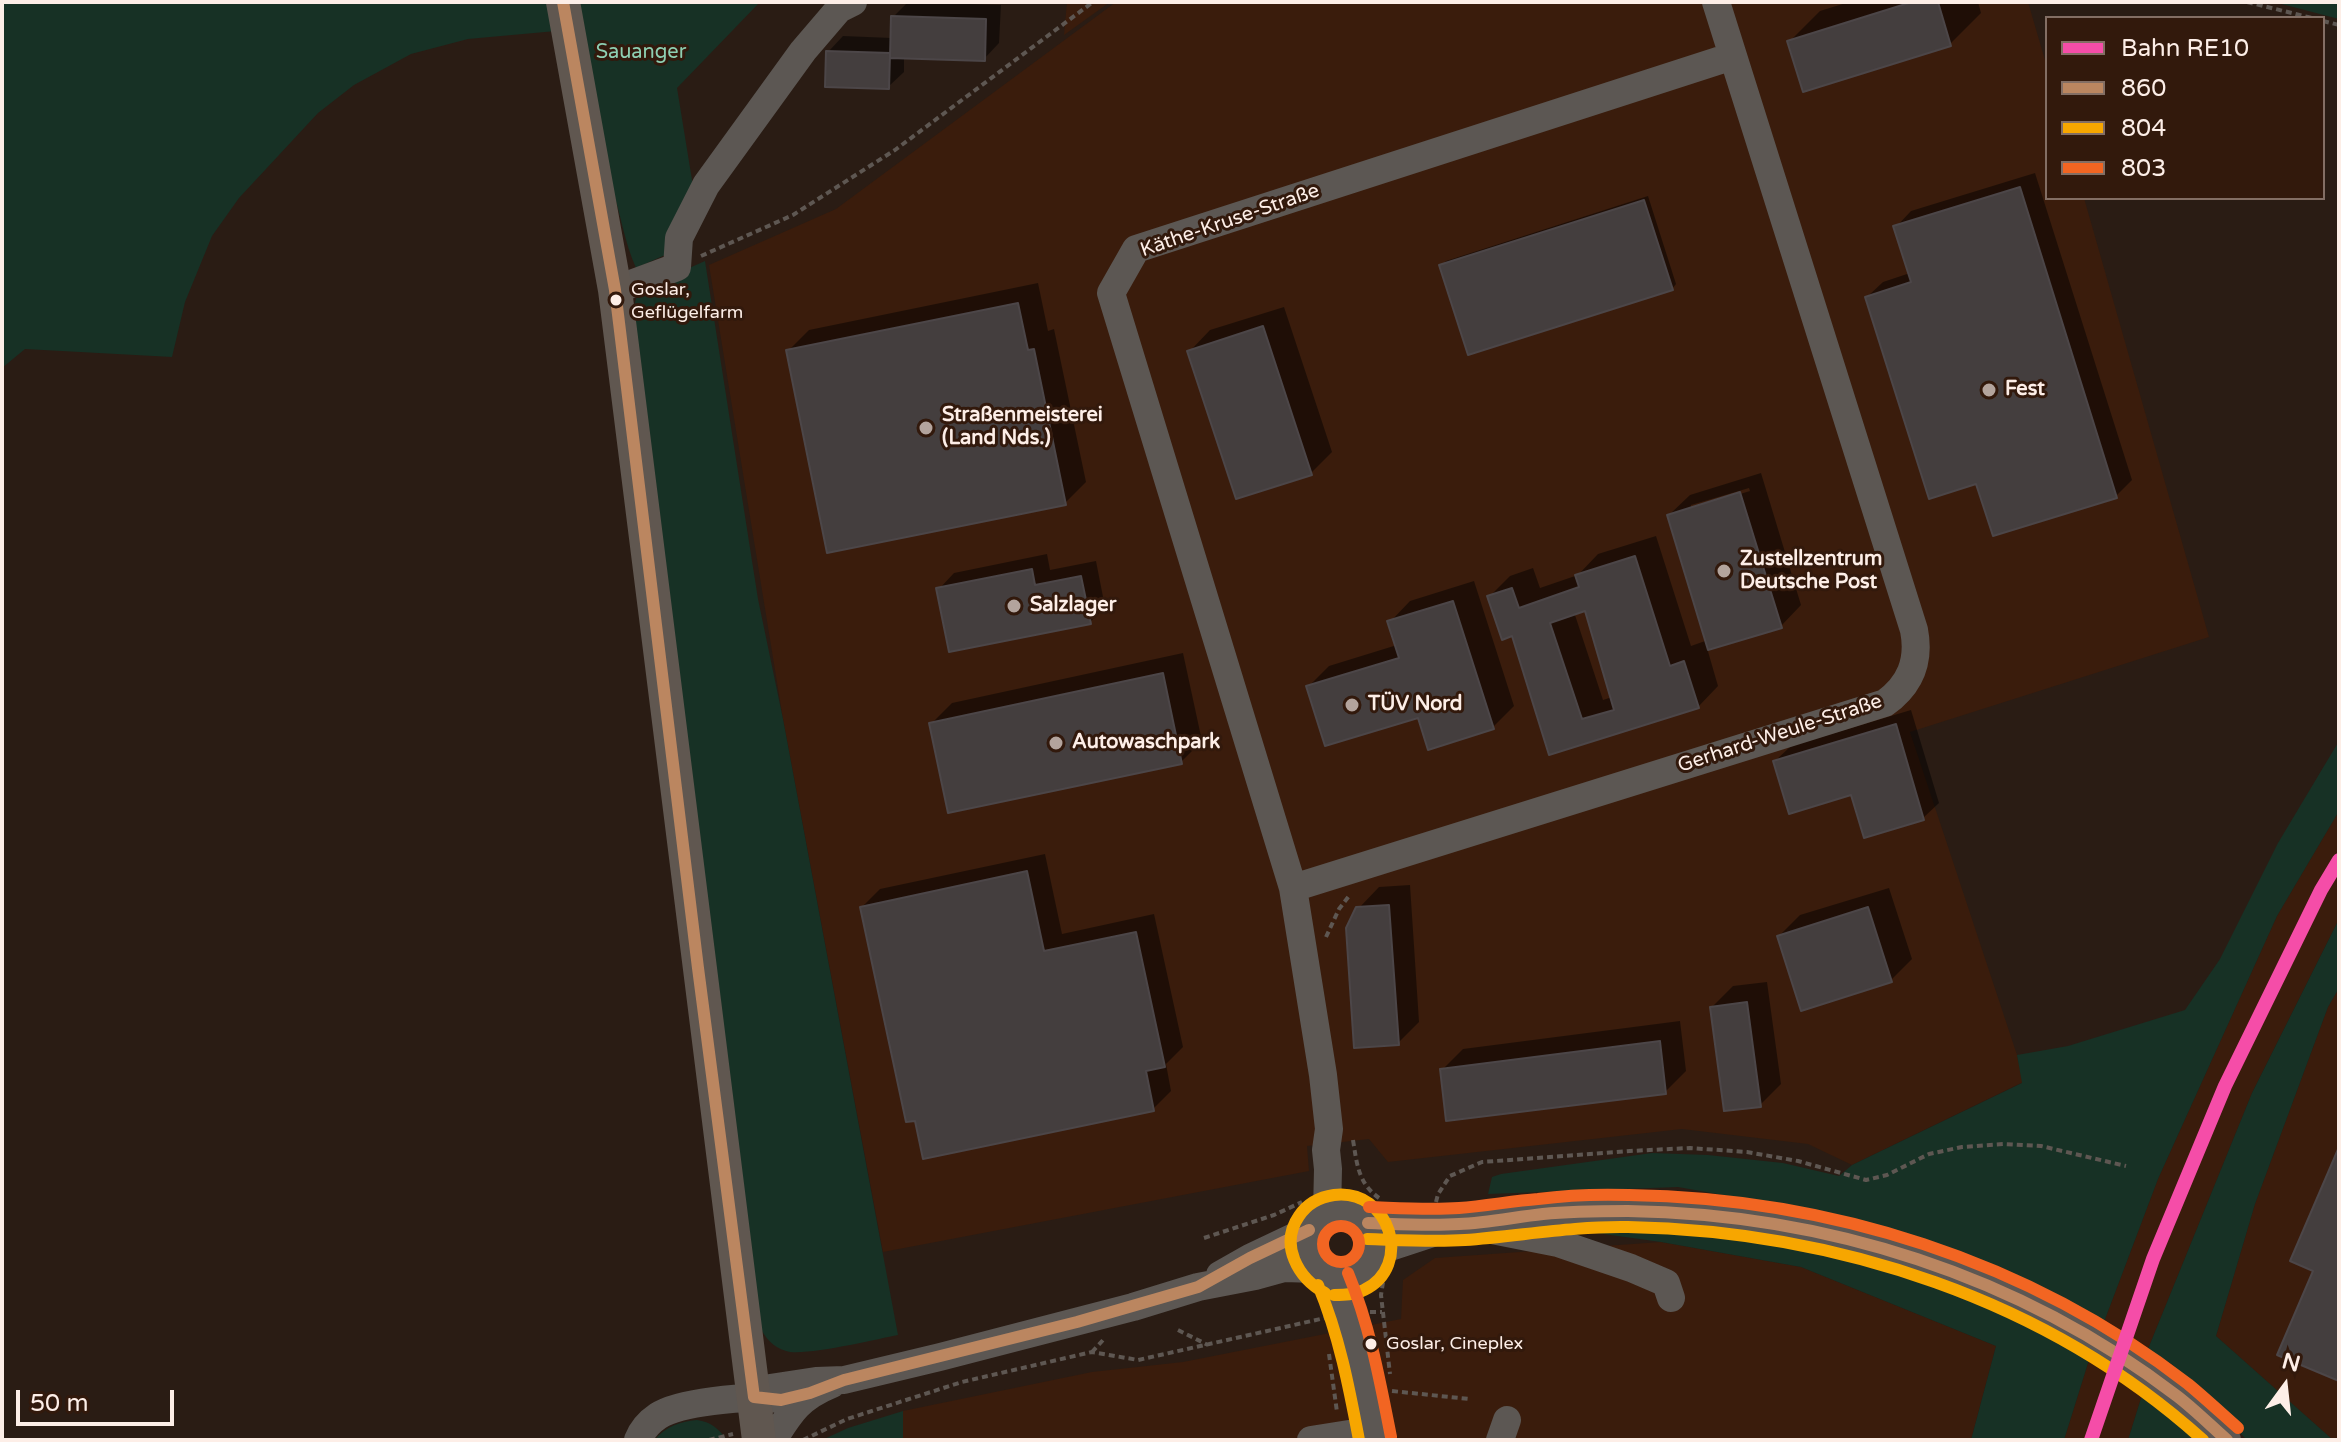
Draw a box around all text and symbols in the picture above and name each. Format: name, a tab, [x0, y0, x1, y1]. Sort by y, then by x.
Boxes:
legend	[2045, 16, 2325, 200]
text: Bahn RE10	[2121, 34, 2249, 63]
park label: Sauanger	[596, 41, 686, 65]
text: 860	[2121, 74, 2166, 103]
text: 804	[2121, 114, 2166, 143]
text: 803	[2121, 154, 2166, 183]
street label: Käthe-Kruse-Straße	[1137, 179, 1323, 263]
place label: Goslar, Geflügelfarm	[631, 279, 743, 322]
marker: Goslar, Geflügelfarm	[608, 292, 624, 308]
place label: Fest	[2005, 378, 2045, 402]
marker: Fest	[1980, 381, 1998, 399]
place label: Straßenmeisterei (Land Nds.)	[942, 404, 1103, 451]
marker: Straßenmeisterei (Land Nds.)	[917, 419, 935, 437]
place label: Zustellzentrum Deutsche Post	[1740, 548, 1882, 595]
marker: Zustellzentrum Deutsche Post	[1715, 562, 1733, 580]
place label: Salzlager	[1030, 594, 1116, 618]
marker: Salzlager	[1005, 597, 1023, 615]
street label: Gerhard-Weule-Straße	[1675, 690, 1885, 778]
place label: TÜV Nord	[1368, 693, 1462, 717]
marker: TÜV Nord	[1343, 696, 1361, 714]
place label: Autowaschpark	[1072, 731, 1220, 755]
marker: Autowaschpark	[1047, 734, 1065, 752]
place label: Goslar, Cineplex	[1386, 1333, 1523, 1355]
marker: Goslar, Cineplex	[1363, 1336, 1379, 1352]
north arrow	[2245, 1346, 2325, 1426]
text: N	[2279, 1348, 2303, 1378]
scale bar	[20, 1374, 178, 1424]
text: 50 m	[30, 1389, 88, 1418]

